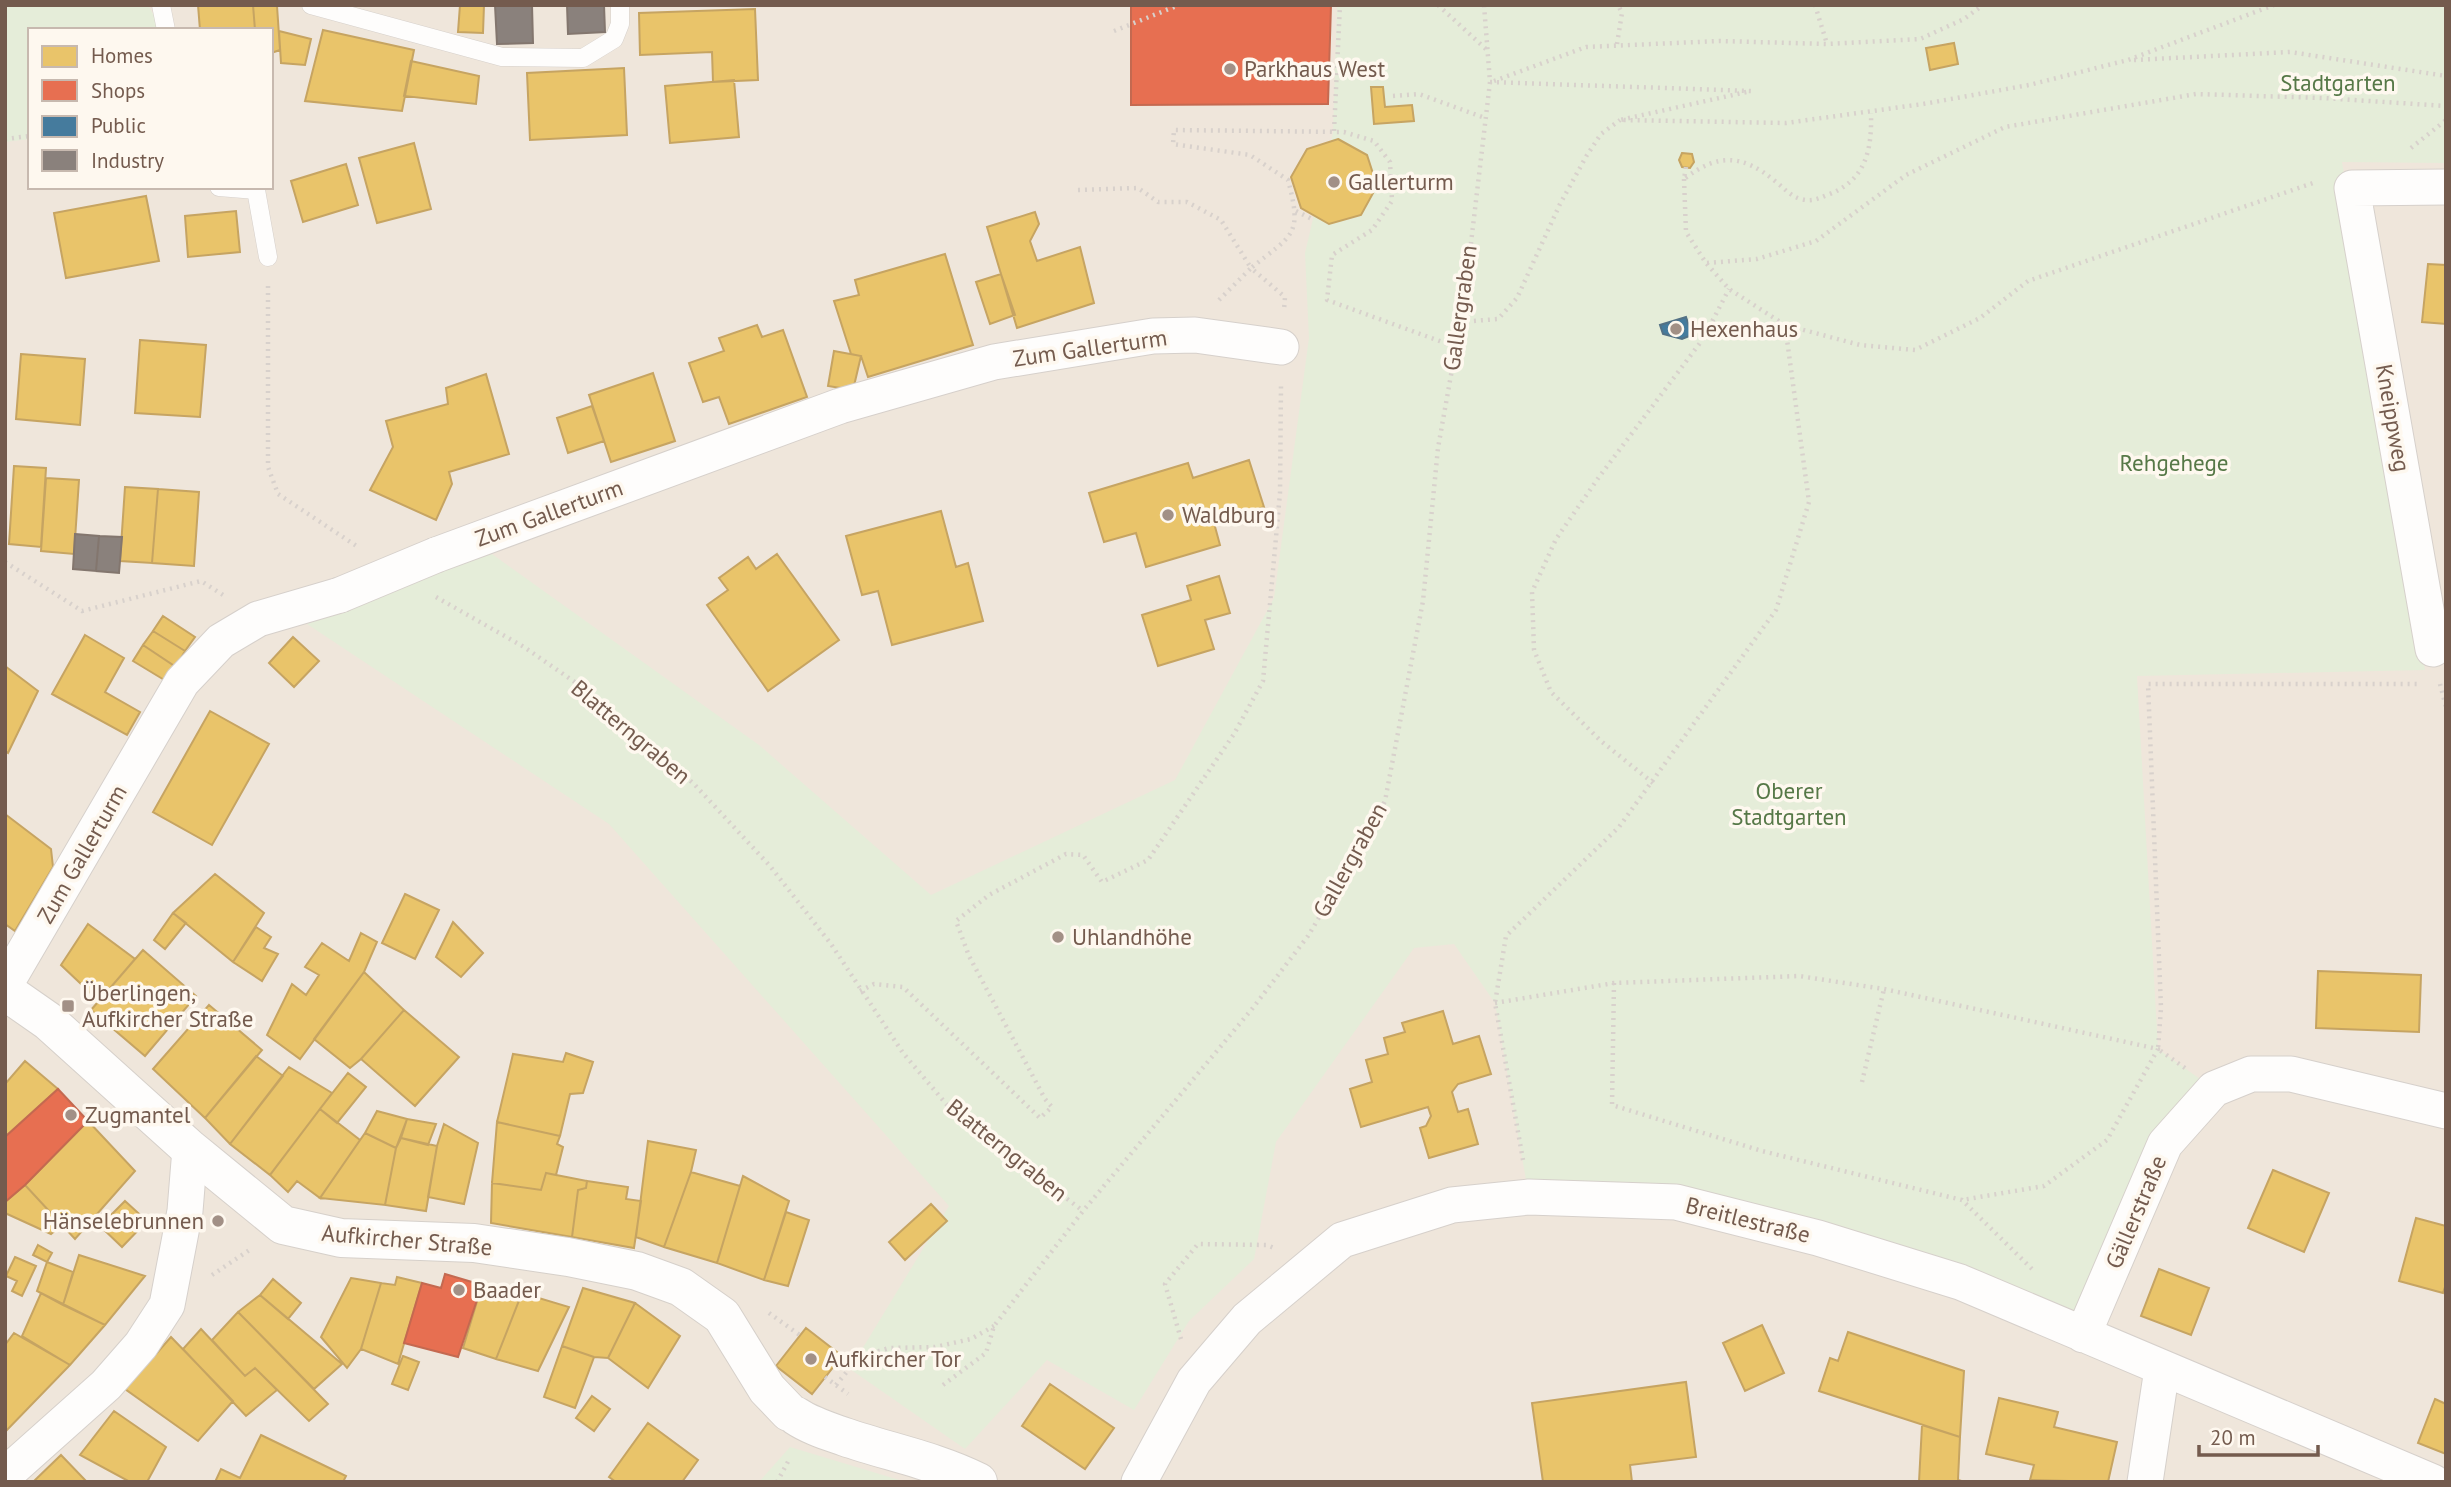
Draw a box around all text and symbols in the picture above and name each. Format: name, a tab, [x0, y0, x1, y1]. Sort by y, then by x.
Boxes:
legend	[28, 28, 273, 189]
text: Homes	[91, 42, 153, 69]
place label: Parkhaus West	[1244, 54, 1386, 83]
marker: Parkhaus West	[1222, 61, 1238, 77]
park label: Stadtgarten	[2280, 68, 2396, 97]
text: Shops	[91, 77, 145, 104]
text: Public	[91, 112, 146, 139]
text: Industry	[91, 147, 164, 174]
place label: Gallerturm	[1348, 167, 1454, 196]
marker: Gallerturm	[1326, 174, 1342, 190]
street label: Gallergraben	[1436, 243, 1483, 373]
place label: Hexenhaus	[1690, 314, 1798, 343]
marker: Hexenhaus	[1668, 321, 1684, 337]
street label: Zum Gallerturm	[1011, 322, 1169, 373]
street label: Kneippweg	[2370, 362, 2417, 474]
park label: Rehgehege	[2120, 448, 2228, 477]
street label: Zum Gallerturm	[471, 472, 627, 553]
place label: Waldburg	[1182, 500, 1276, 529]
marker: Waldburg	[1160, 507, 1176, 523]
street label: Blatterngraben	[566, 673, 697, 790]
park label: Oberer Stadtgarten	[1731, 776, 1847, 831]
street label: Zum Gallerturm	[30, 779, 133, 928]
street label: Gallergraben	[1306, 797, 1393, 922]
place label: Uhlandhöhe	[1072, 922, 1192, 951]
marker: Uhlandhöhe	[1050, 929, 1066, 945]
place label: Überlingen, Aufkircher Straße	[82, 978, 253, 1033]
marker: Überlingen, Aufkircher Straße	[60, 998, 76, 1014]
street label: Blatterngraben	[941, 1092, 1074, 1207]
place label: Zugmantel	[85, 1100, 191, 1129]
marker: Zugmantel	[63, 1107, 79, 1123]
street label: Gällerstraße	[2099, 1151, 2172, 1273]
street label: Breitlestraße	[1683, 1190, 1813, 1249]
place label: Hänselebrunnen	[43, 1206, 204, 1235]
marker: Hänselebrunnen	[210, 1213, 226, 1229]
street label: Aufkircher Straße	[320, 1218, 494, 1261]
place label: Baader	[473, 1275, 541, 1304]
marker: Baader	[451, 1282, 467, 1298]
place label: Aufkircher Tor	[825, 1344, 961, 1373]
marker: Aufkircher Tor	[803, 1351, 819, 1367]
scale bar	[2199, 1414, 2318, 1458]
text: 20 m	[2210, 1424, 2256, 1451]

